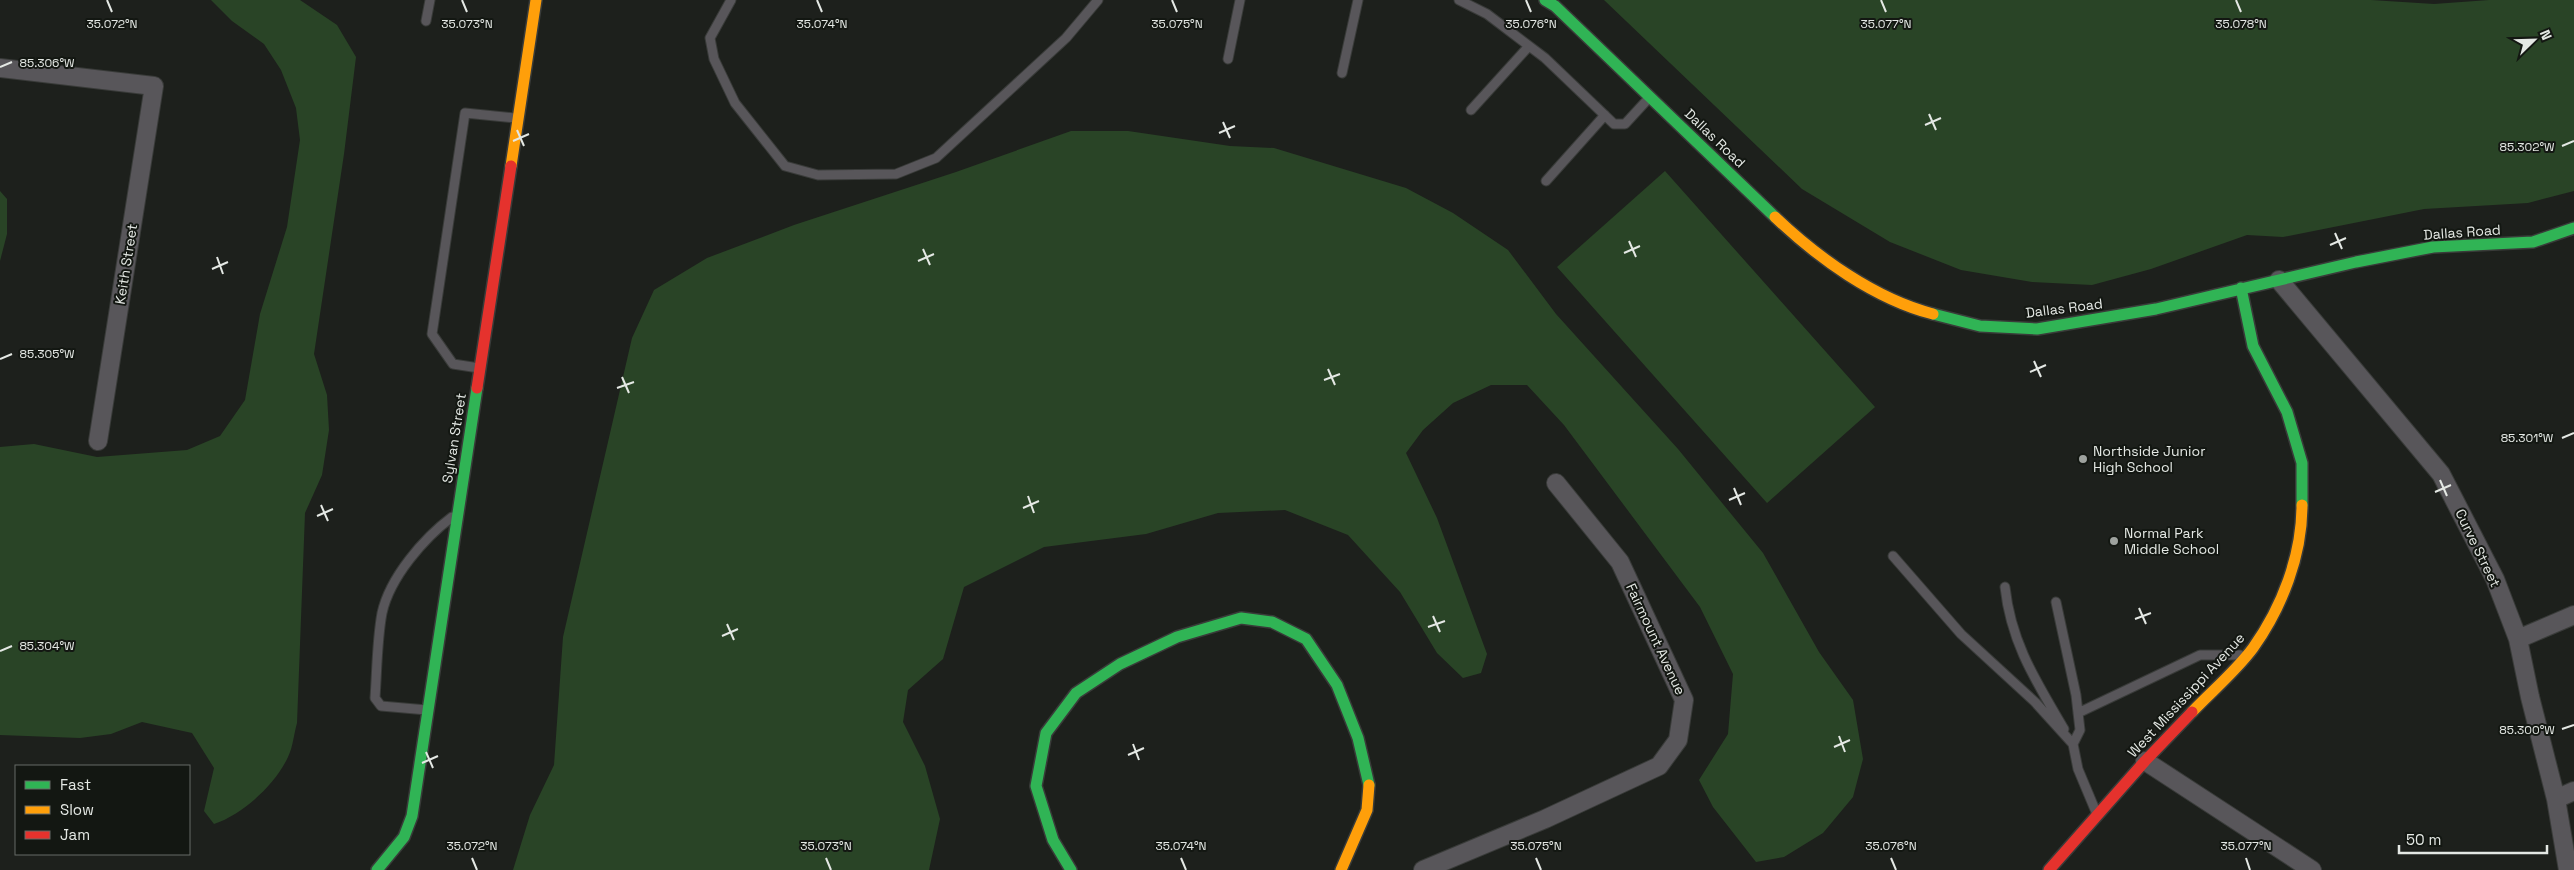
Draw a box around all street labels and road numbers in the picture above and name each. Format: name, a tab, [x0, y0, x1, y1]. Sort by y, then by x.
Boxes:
street label: Dallas Road	[1681, 105, 1749, 171]
street label: Dallas Road	[2423, 220, 2501, 244]
street label: Keith Street	[111, 222, 141, 306]
street label: Dallas Road	[2024, 294, 2104, 322]
street label: Sylvan Street	[438, 392, 470, 484]
street label: Curve Street	[2451, 506, 2505, 590]
street label: Fairmount Avenue	[1622, 580, 1690, 698]
street label: West Mississippi Avenue	[2124, 629, 2248, 761]

